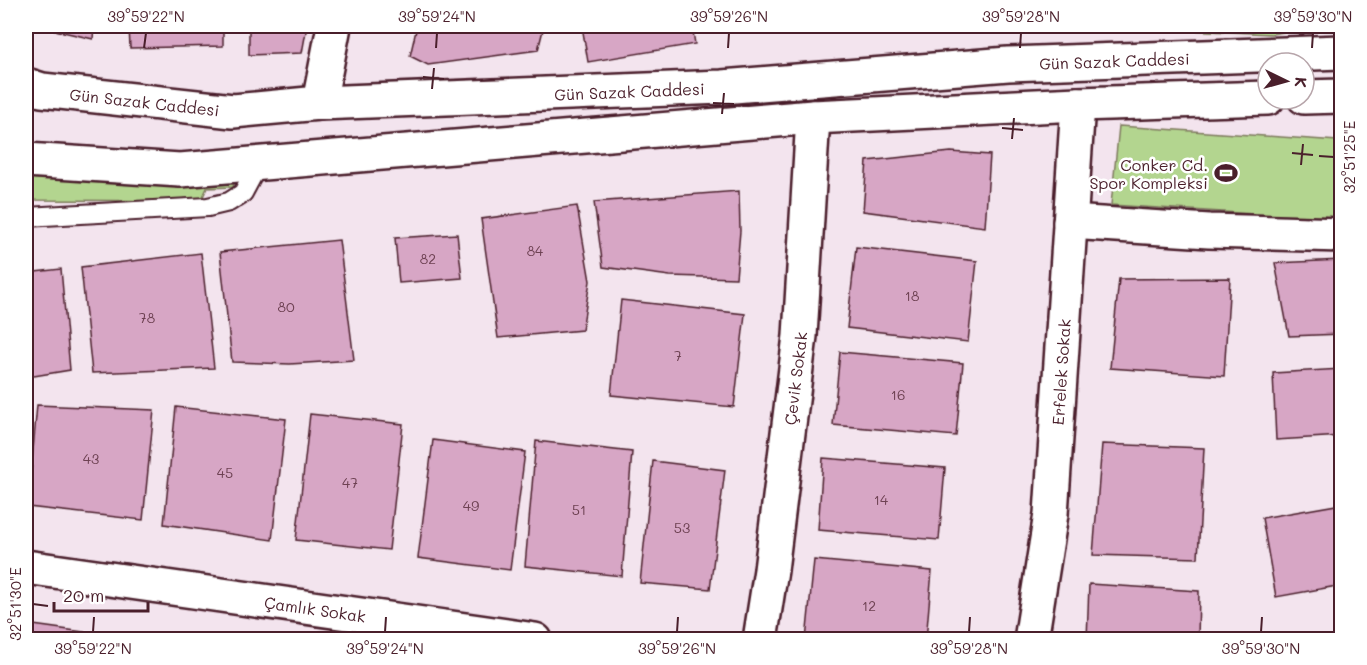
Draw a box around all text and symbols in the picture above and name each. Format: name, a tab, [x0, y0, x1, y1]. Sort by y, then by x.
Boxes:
text: 39°59'22"N	[107, 6, 185, 26]
text: 39°59'24"N	[398, 6, 476, 26]
text: 39°59'26"N	[690, 6, 768, 26]
text: 39°59'28"N	[982, 6, 1060, 26]
text: 39°59'30"N	[1274, 6, 1352, 26]
street label: Gün Sazak Caddesi	[1039, 47, 1190, 73]
north arrow	[1256, 51, 1316, 111]
text: K	[1291, 76, 1312, 89]
street label: Gün Sazak Caddesi	[554, 77, 705, 104]
street label: Gün Sazak Caddesi	[69, 83, 221, 120]
text: 32°51'25"E	[1339, 120, 1359, 193]
place label: Conker Cd. Spor Kompleksi	[1090, 154, 1208, 193]
sports icon: Conker Cd. Spor Kompleksi	[1213, 160, 1239, 186]
house number: 84	[527, 241, 544, 260]
house number: 82	[420, 249, 436, 268]
house number: 18	[905, 286, 919, 305]
house number: 80	[277, 297, 295, 316]
house number: 78	[139, 308, 155, 327]
street label: Erfelek Sokak	[1046, 318, 1074, 426]
street label: Çevik Sokak	[779, 331, 811, 426]
house number: 7	[674, 346, 682, 365]
house number: 16	[891, 385, 905, 404]
house number: 43	[83, 449, 99, 468]
house number: 45	[217, 463, 233, 482]
house number: 47	[342, 473, 358, 492]
house number: 14	[874, 490, 889, 509]
house number: 49	[463, 496, 479, 515]
house number: 51	[572, 500, 586, 519]
house number: 53	[674, 518, 690, 537]
text: 32°51'30"E	[5, 567, 25, 641]
scale bar	[54, 575, 148, 613]
text: 20 m	[63, 583, 104, 607]
street label: Çamlık Sokak	[263, 591, 367, 626]
house number: 12	[862, 596, 876, 615]
text: 39°59'22"N	[54, 638, 132, 658]
text: 39°59'24"N	[346, 638, 424, 658]
text: 39°59'26"N	[638, 638, 716, 658]
text: 39°59'28"N	[930, 638, 1008, 658]
text: 39°59'30"N	[1222, 638, 1300, 658]

